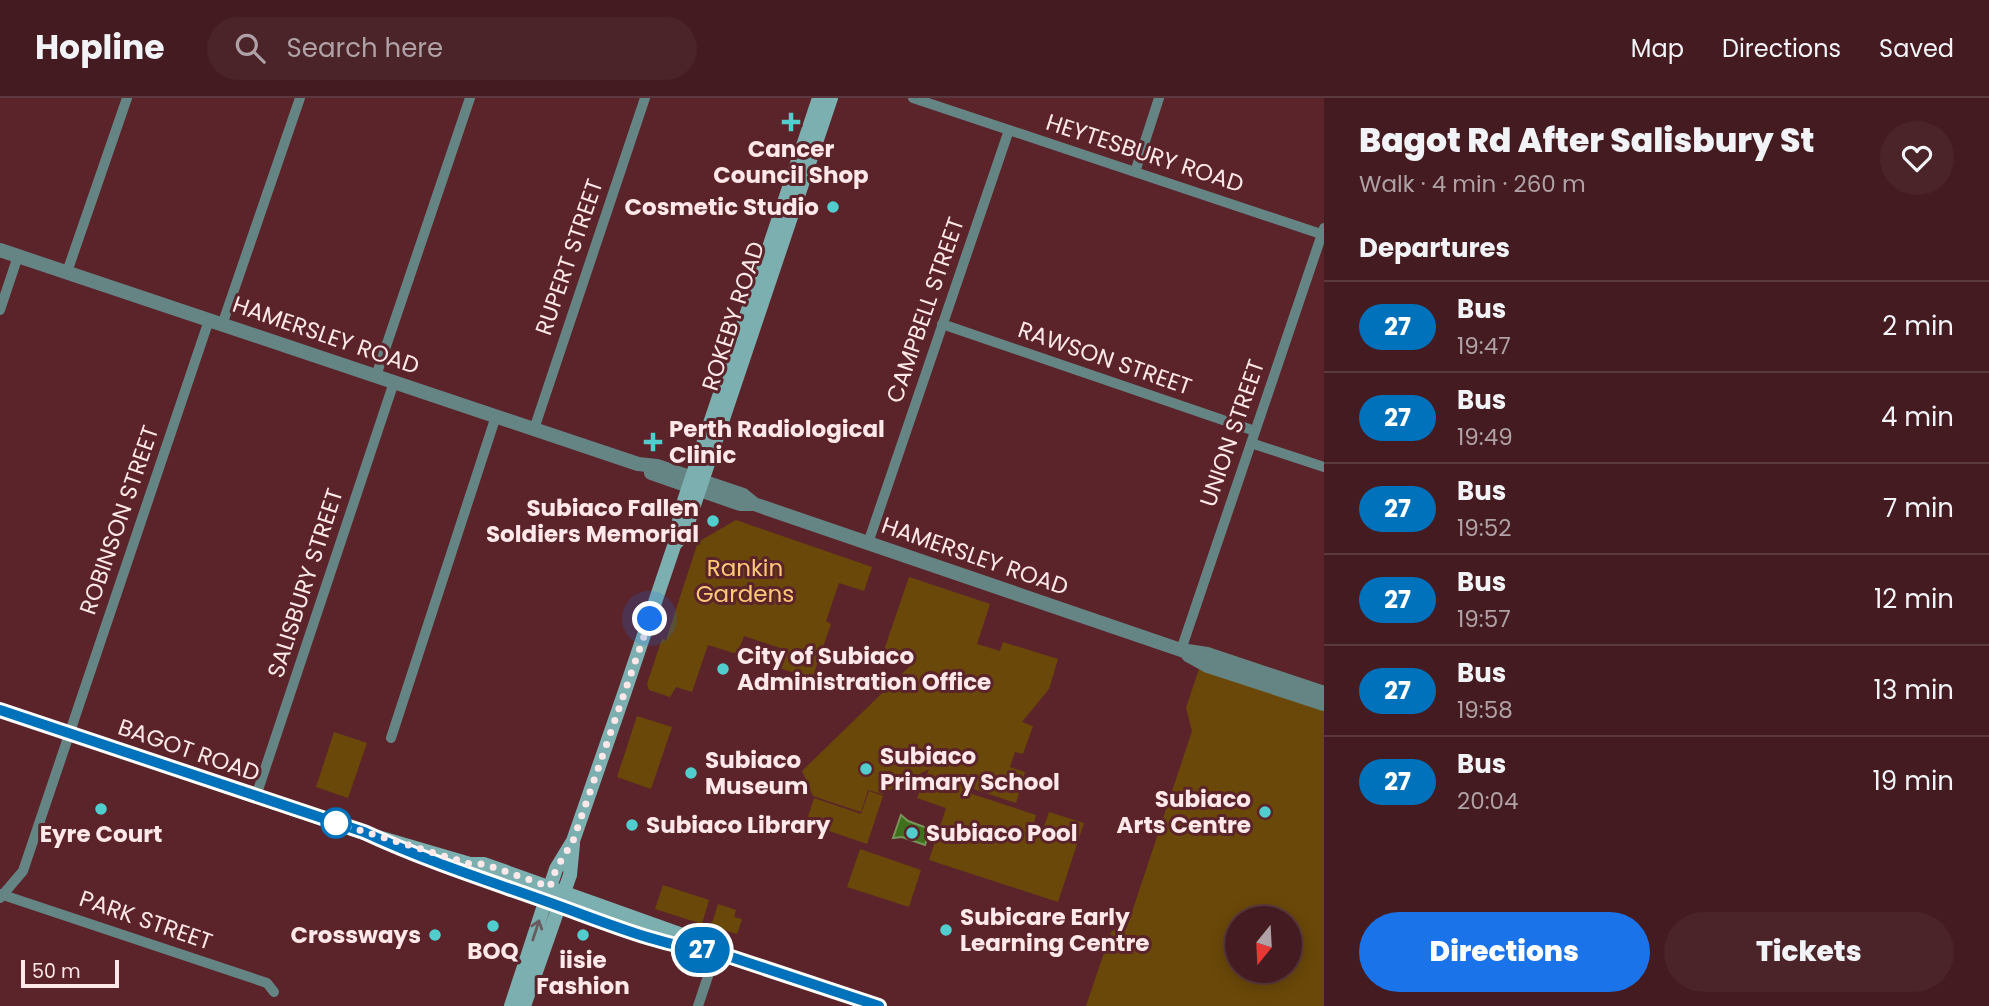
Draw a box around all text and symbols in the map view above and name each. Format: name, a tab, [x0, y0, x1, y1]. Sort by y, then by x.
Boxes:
search box	[207, 17, 697, 80]
text: Hopline	[35, 24, 165, 71]
icon: search	[231, 29, 269, 67]
text: Search here	[287, 30, 443, 66]
text: Map	[1631, 32, 1684, 65]
text: Directions	[1722, 32, 1841, 65]
text: Saved	[1879, 32, 1954, 65]
street label: HEYTESBURY ROAD	[1042, 106, 1248, 200]
marker: Cancer Council Shop	[781, 112, 801, 132]
text: Bagot Rd After Salisbury St	[1359, 117, 1814, 164]
button: heart	[1880, 121, 1954, 195]
place label: Cancer Council Shop	[713, 133, 869, 191]
text: Walk · 4 min · 260 m	[1359, 168, 1586, 200]
street label: RUPERT STREET	[527, 175, 611, 339]
place label: Cosmetic Studio	[625, 191, 819, 223]
marker: Cosmetic Studio	[825, 199, 841, 215]
street label: CAMPBELL STREET	[878, 213, 972, 407]
text: Departures	[1359, 230, 1510, 266]
street label: ROKEBY ROAD	[694, 237, 772, 395]
street label: HAMERSLEY ROAD	[228, 288, 424, 382]
text: Bus	[1457, 291, 1506, 327]
text: 2 min	[1882, 308, 1954, 344]
text: 27	[1384, 310, 1411, 343]
street label: RAWSON STREET	[1014, 313, 1196, 403]
text: 19:47	[1457, 330, 1511, 362]
street label: UNION STREET	[1192, 355, 1272, 511]
text: Bus	[1457, 382, 1506, 418]
text: 4 min	[1881, 399, 1954, 435]
text: 27	[1384, 401, 1411, 434]
place label: Perth Radiological Clinic	[669, 413, 885, 471]
street label: ROBINSON STREET	[72, 421, 166, 619]
text: 19:49	[1457, 421, 1513, 453]
marker: Perth Radiological Clinic	[643, 432, 663, 452]
text: Bus	[1457, 473, 1506, 509]
street label: SALISBURY STREET	[259, 484, 351, 682]
text: 7 min	[1883, 490, 1954, 526]
place label: Subiaco Fallen Soldiers Memorial	[486, 492, 699, 550]
text: 27	[1384, 492, 1411, 525]
street label: HAMERSLEY ROAD	[877, 509, 1073, 603]
text: 19:52	[1457, 512, 1511, 544]
marker: Subiaco Fallen Soldiers Memorial	[705, 513, 721, 529]
park label: Rankin Gardens	[696, 552, 794, 610]
text: Bus	[1457, 564, 1506, 600]
text: 12 min	[1874, 581, 1954, 617]
text: 27	[1384, 583, 1411, 616]
your location	[632, 601, 667, 636]
text: 19:57	[1457, 603, 1511, 635]
place label: City of Subiaco Administration Office	[737, 640, 991, 698]
text: Bus	[1457, 655, 1506, 691]
marker: City of Subiaco Administration Office	[715, 661, 731, 677]
text: 13 min	[1874, 672, 1954, 708]
text: 27	[1384, 674, 1411, 707]
text: 19:58	[1457, 694, 1513, 726]
street label: BAGOT ROAD	[114, 711, 264, 789]
place label: Subiaco Primary School	[880, 740, 1060, 798]
place label: Subiaco Museum	[705, 744, 808, 802]
text: Bus	[1457, 746, 1506, 782]
marker: Subiaco Primary School	[858, 761, 874, 777]
text: 19 min	[1873, 763, 1954, 799]
marker: Subiaco Museum	[683, 765, 699, 781]
text: 27	[1384, 765, 1411, 798]
place label: Subiaco Arts Centre	[1117, 783, 1251, 841]
text: 20:04	[1457, 785, 1518, 817]
marker: Eyre Court	[93, 801, 109, 817]
marker: Subiaco Arts Centre	[1257, 804, 1273, 820]
unlabelled marker	[321, 808, 351, 838]
place label: Subiaco Library	[646, 809, 831, 841]
marker: Subiaco Library	[624, 817, 640, 833]
place label: Subiaco Pool	[926, 817, 1078, 849]
place label: Eyre Court	[40, 818, 162, 850]
marker: Subiaco Pool	[904, 825, 920, 841]
street label: PARK STREET	[75, 882, 217, 958]
place label: Subicare Early Learning Centre	[960, 901, 1149, 959]
north arrow	[1225, 906, 1302, 984]
map controls	[1225, 906, 1302, 983]
button: Directions	[1359, 912, 1650, 992]
button: Tickets	[1664, 912, 1954, 992]
marker: BOQ	[485, 918, 501, 934]
place label: Crossways	[290, 919, 421, 951]
one-way arrow	[530, 919, 543, 941]
marker: Subicare Early Learning Centre	[938, 922, 954, 938]
marker: Crossways	[427, 927, 443, 943]
marker: iisie Fashion	[575, 927, 591, 943]
line badge: 27	[670, 927, 734, 973]
text: 27	[689, 933, 715, 966]
place label: BOQ	[467, 935, 519, 967]
place label: iisie Fashion	[536, 944, 630, 1002]
scale bar	[21, 957, 119, 989]
text: 50 m	[32, 958, 81, 985]

